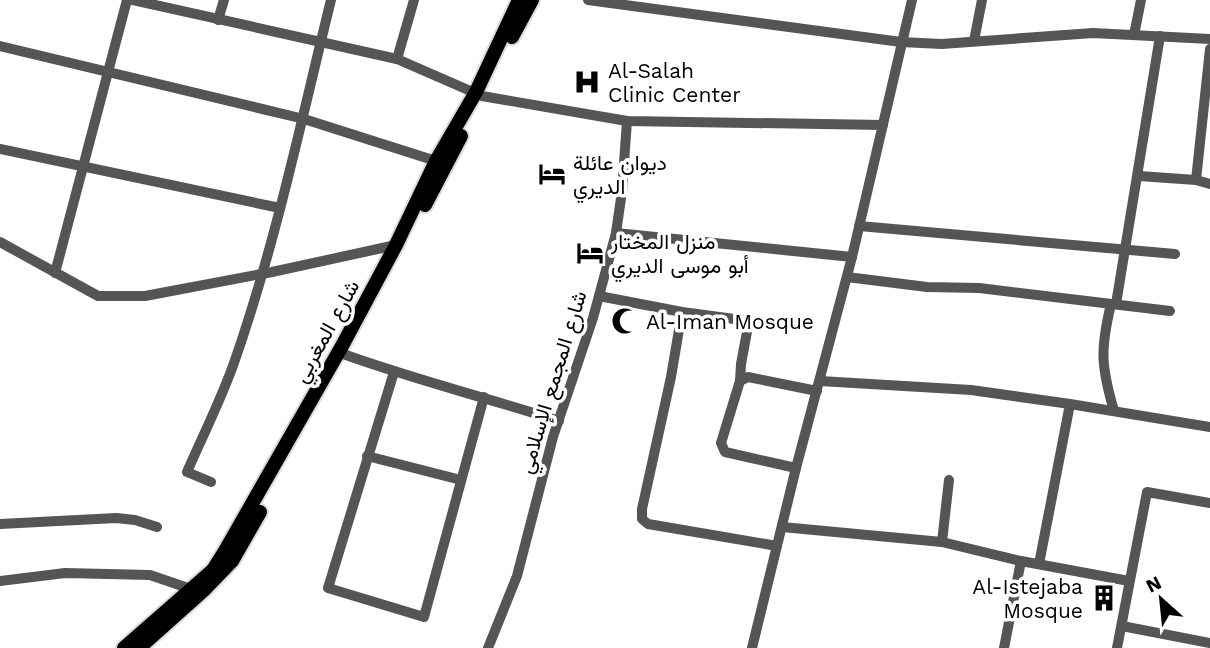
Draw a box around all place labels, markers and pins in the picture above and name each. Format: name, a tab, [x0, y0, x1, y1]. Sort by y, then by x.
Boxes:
place label: Al-Salah Clinic Center	[608, 58, 741, 107]
hospital icon: Al-Salah Clinic Center	[572, 67, 602, 97]
place label: ديوان عائلة الديري	[573, 150, 667, 204]
hotel icon: ديوان عائلة الديري	[537, 159, 567, 189]
place label: منزل المختار أبو موسى الديري	[610, 229, 749, 283]
hotel icon: منزل المختار أبو موسى الديري	[575, 238, 605, 268]
mosque icon: Al-Iman Mosque	[610, 306, 640, 336]
place label: Al-Iman Mosque	[646, 309, 814, 334]
place label: Al-Istejaba Mosque	[972, 574, 1083, 623]
building icon: Al-Istejaba Mosque	[1089, 583, 1119, 613]

